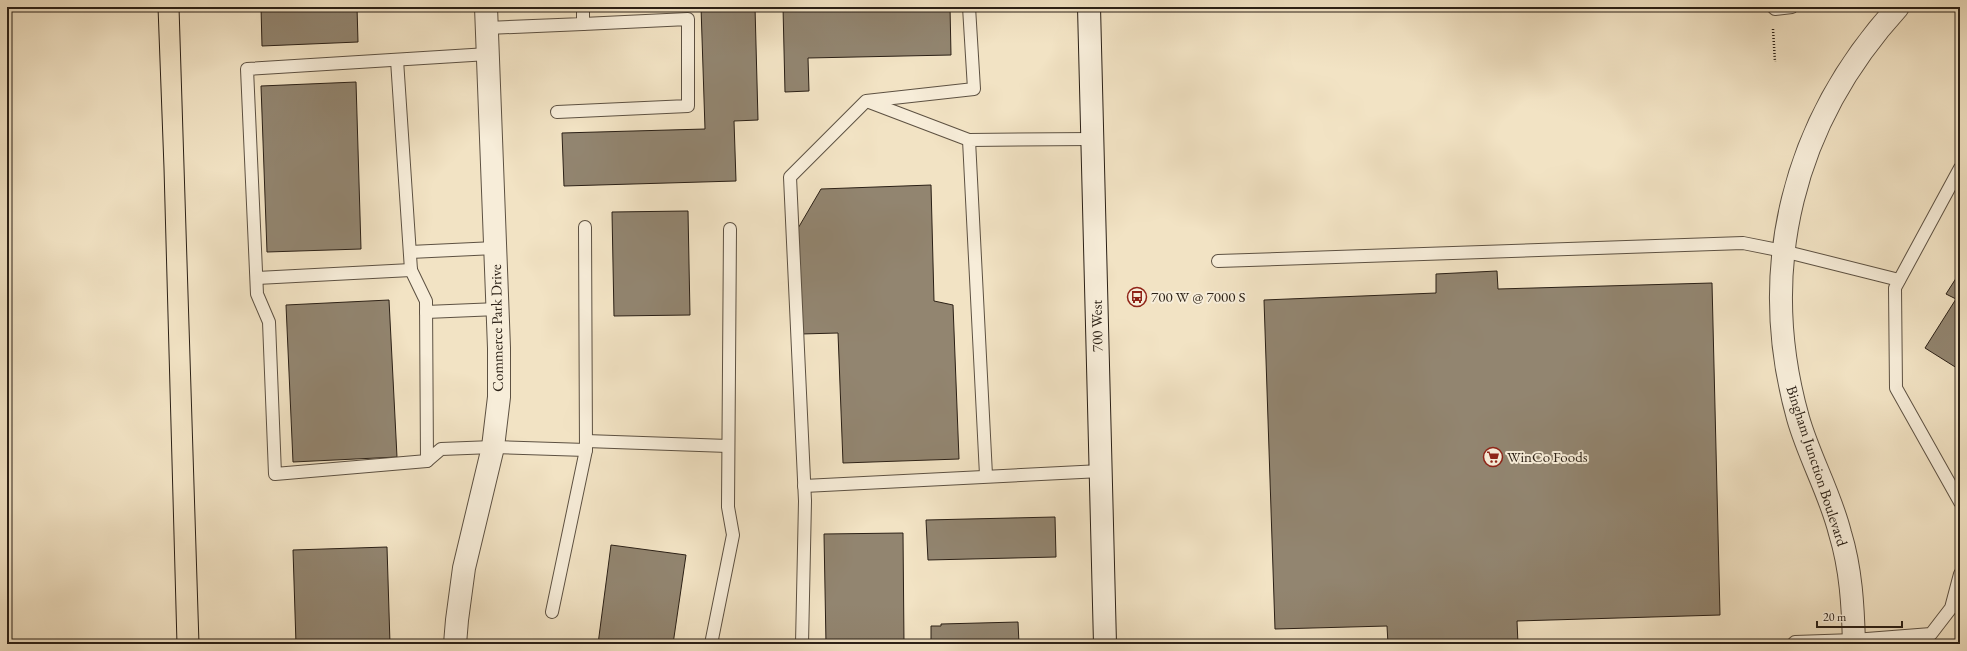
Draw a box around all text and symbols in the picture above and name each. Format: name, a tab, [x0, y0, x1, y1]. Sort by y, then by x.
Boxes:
street label: Commerce Park Drive	[486, 264, 507, 392]
bus stop icon: 700 W @ 7000 S	[1126, 286, 1148, 308]
place label: 700 W @ 7000 S	[1151, 287, 1245, 306]
street label: 700 West	[1087, 299, 1106, 352]
street label: Bingham Junction Boulevard	[1783, 383, 1853, 549]
supermarket icon: WinCo Foods	[1482, 446, 1504, 468]
place label: WinCo Foods	[1507, 447, 1588, 466]
scale bar	[1817, 603, 1902, 629]
text: 20 m	[1823, 609, 1847, 625]

